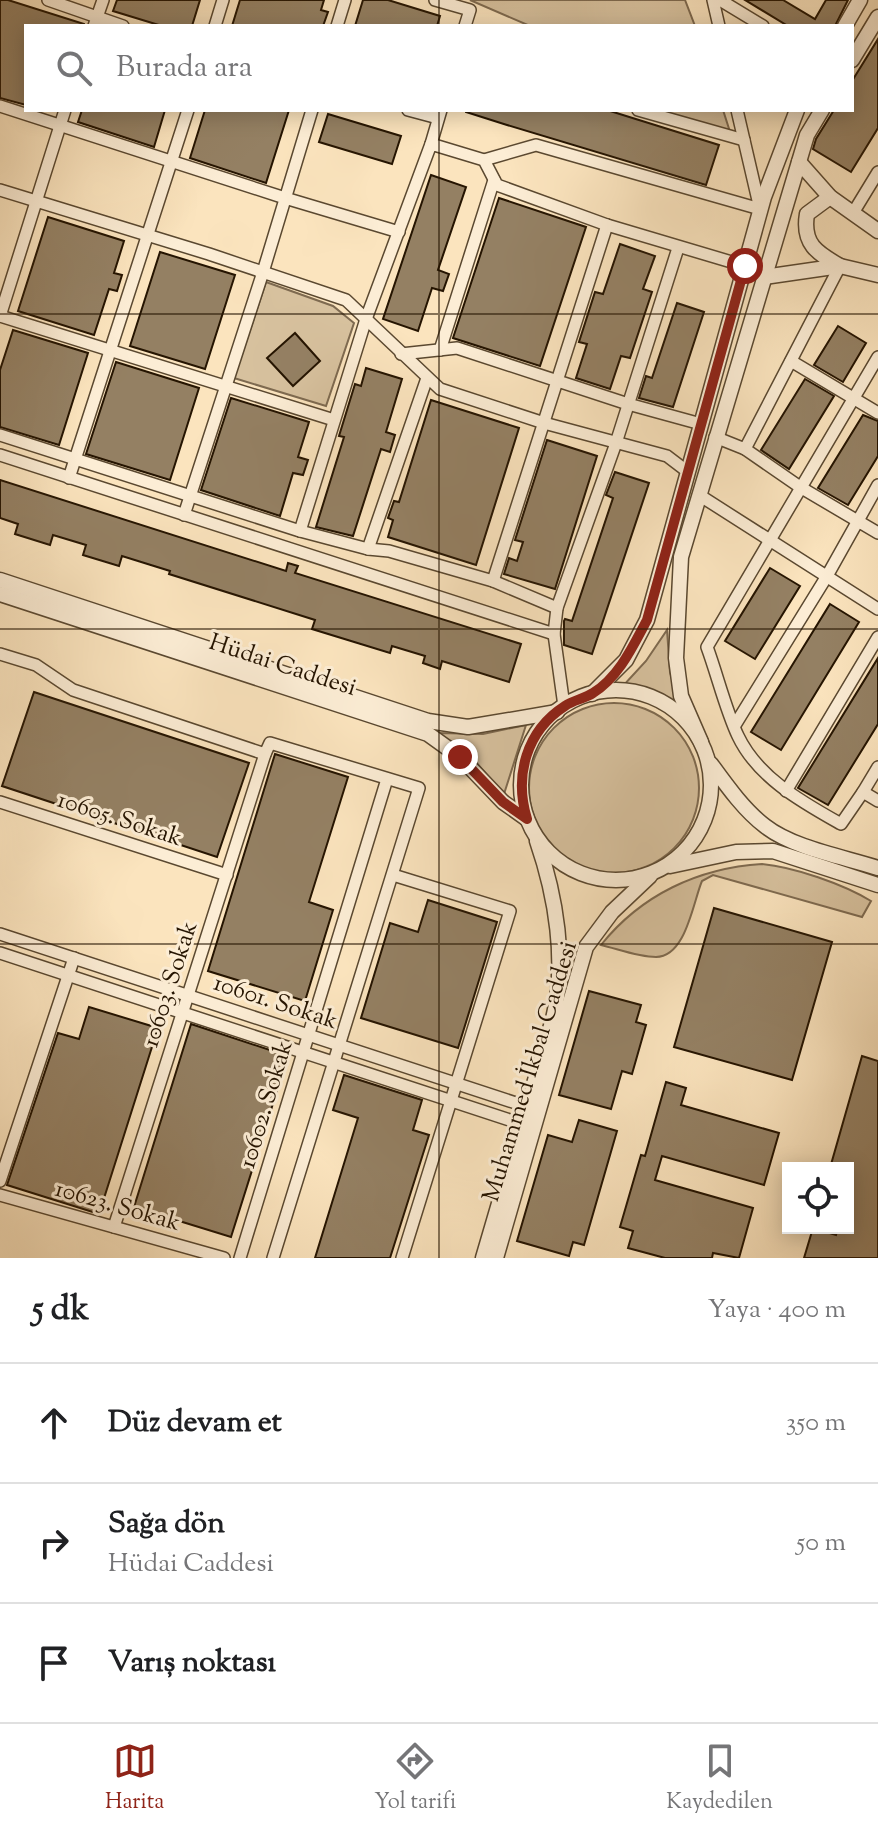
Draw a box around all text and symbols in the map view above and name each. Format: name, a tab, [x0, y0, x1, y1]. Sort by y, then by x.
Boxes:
search box	[24, 24, 854, 112]
icon: search	[52, 46, 96, 90]
text: Burada ara	[116, 47, 253, 90]
route start	[727, 248, 763, 284]
street label: Hüdai Caddesi	[204, 626, 361, 706]
route end	[442, 739, 478, 775]
street label: 10605. Sokak	[53, 784, 186, 856]
street label: 10603. Sokak	[135, 917, 207, 1052]
street label: Muhammed İkbal Caddesi	[475, 937, 587, 1206]
street label: 10601. Sokak	[209, 967, 342, 1039]
street label: 10602. Sokak	[231, 1037, 302, 1173]
map controls	[782, 1162, 854, 1234]
button: locate	[782, 1162, 854, 1234]
street label: 10623. Sokak	[51, 1173, 184, 1241]
text: 5 dk	[32, 1286, 89, 1335]
text: Yaya · 400 m	[708, 1292, 846, 1329]
icon: ahead	[32, 1401, 76, 1445]
text: Düz devam et	[108, 1402, 282, 1445]
text: 350 m	[786, 1405, 846, 1442]
text: Sağa dön	[108, 1503, 225, 1546]
icon: right	[32, 1521, 76, 1565]
text: 50 m	[796, 1525, 846, 1562]
text: Hüdai Caddesi	[108, 1546, 274, 1583]
icon: arrive	[32, 1641, 76, 1685]
text: Varış noktası	[108, 1642, 276, 1685]
tab: Harita	[105, 1739, 164, 1819]
tab: Yol tarifi	[374, 1739, 456, 1819]
tab: Kaydedilen	[666, 1739, 773, 1819]

